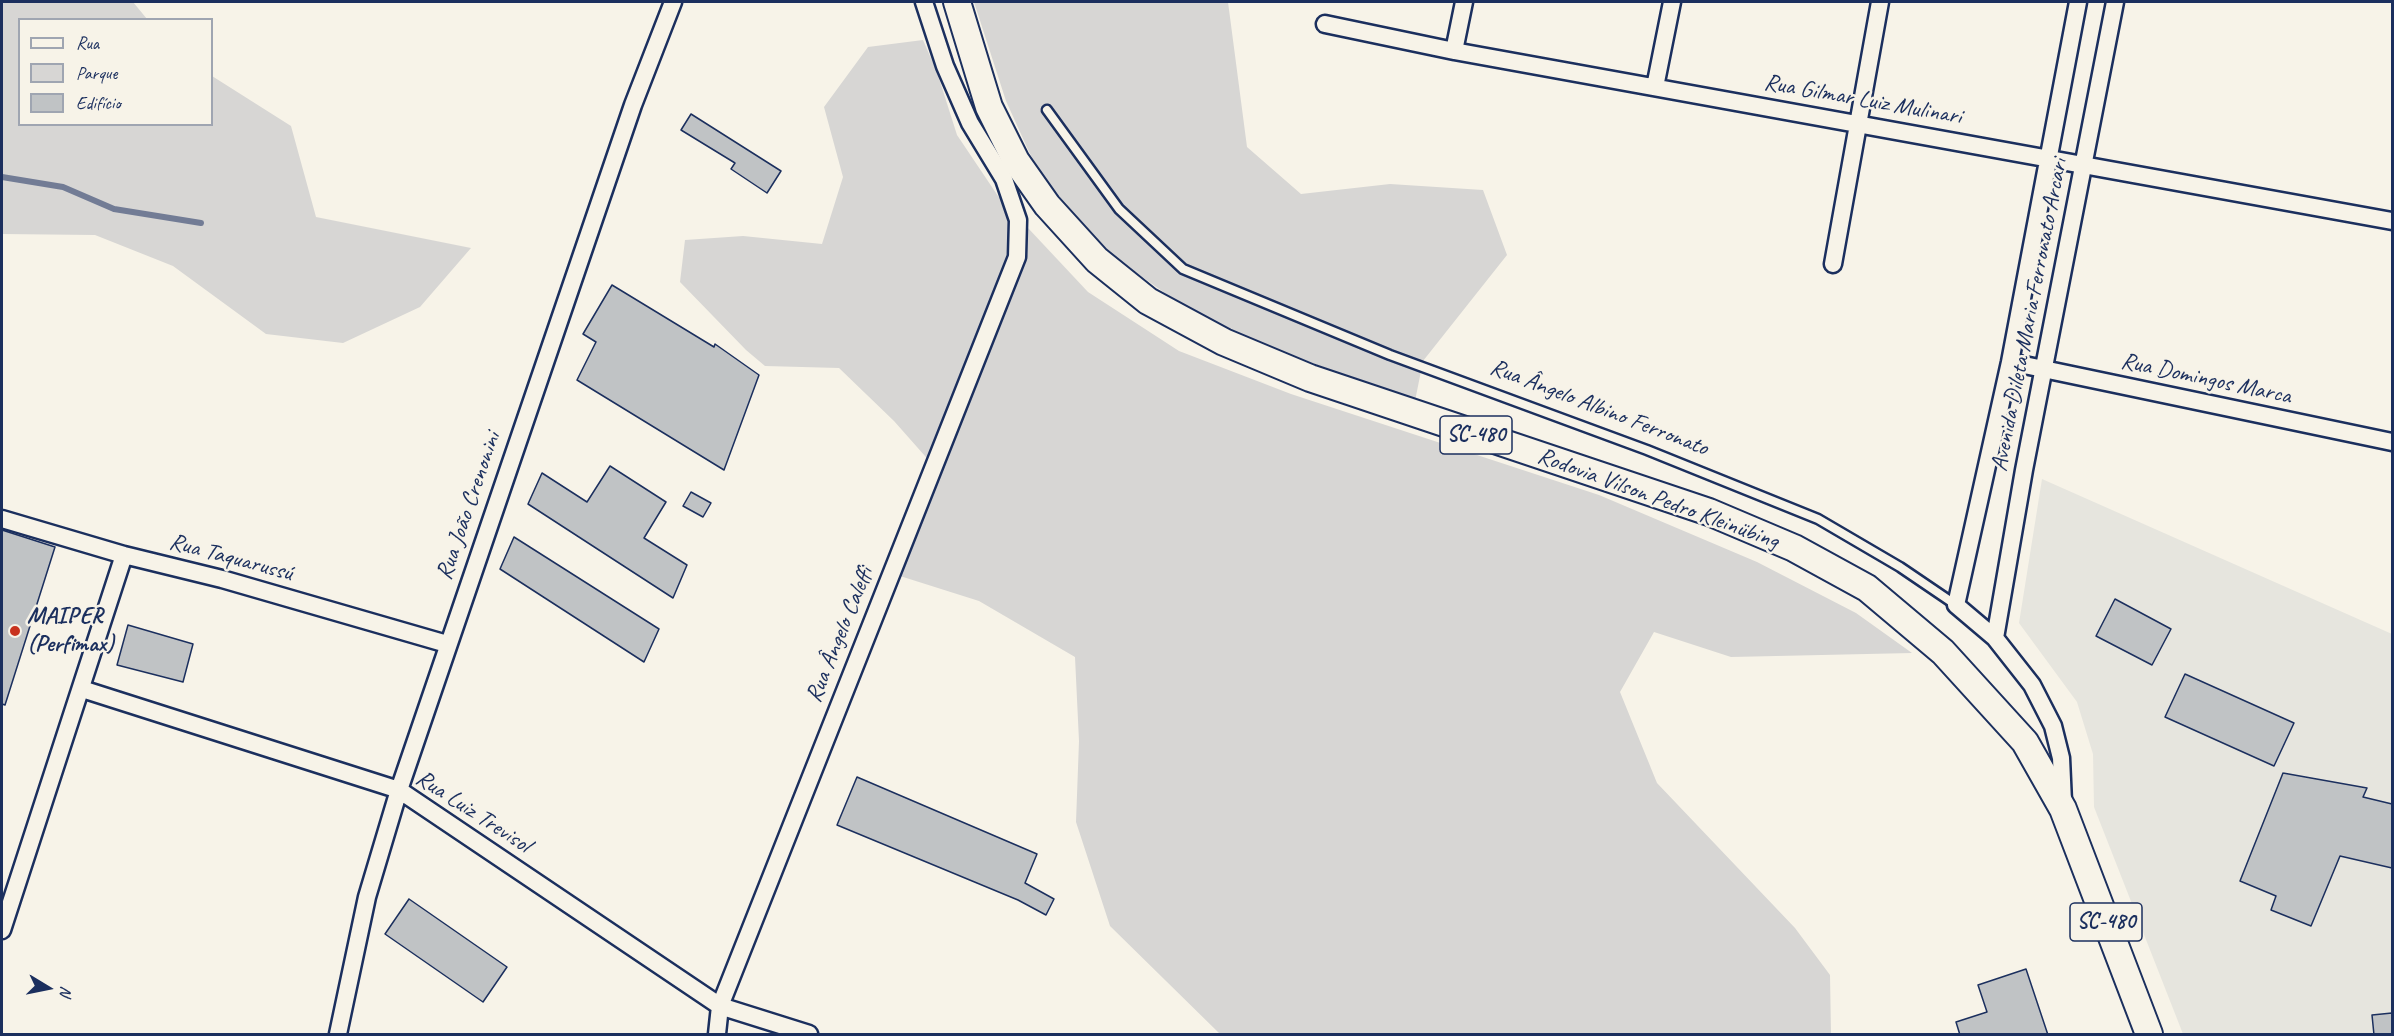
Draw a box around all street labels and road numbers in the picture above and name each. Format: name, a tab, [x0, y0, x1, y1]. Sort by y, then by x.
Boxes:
street label: Rua Gilmar Luiz Mulinari	[1762, 68, 1964, 132]
street label: Avenida Dileta Maria Ferronato Arcari	[1986, 156, 2074, 474]
street label: Rua Domingos Marca	[2118, 347, 2294, 411]
street label: Rua Ângelo Albino Ferronato	[1486, 353, 1712, 463]
road number: SC-480	[1440, 416, 1512, 454]
street label: Rua João Crenonini	[430, 428, 508, 584]
street label: Rodovia Vilson Pedro Kleinübing	[1533, 442, 1783, 556]
street label: Rua Taquarussú	[166, 528, 296, 588]
street label: Rua Ângelo Caleffi	[800, 563, 880, 707]
street label: Rua Luiz Trevisol	[410, 764, 536, 860]
road number: SC-480	[2070, 903, 2142, 941]

